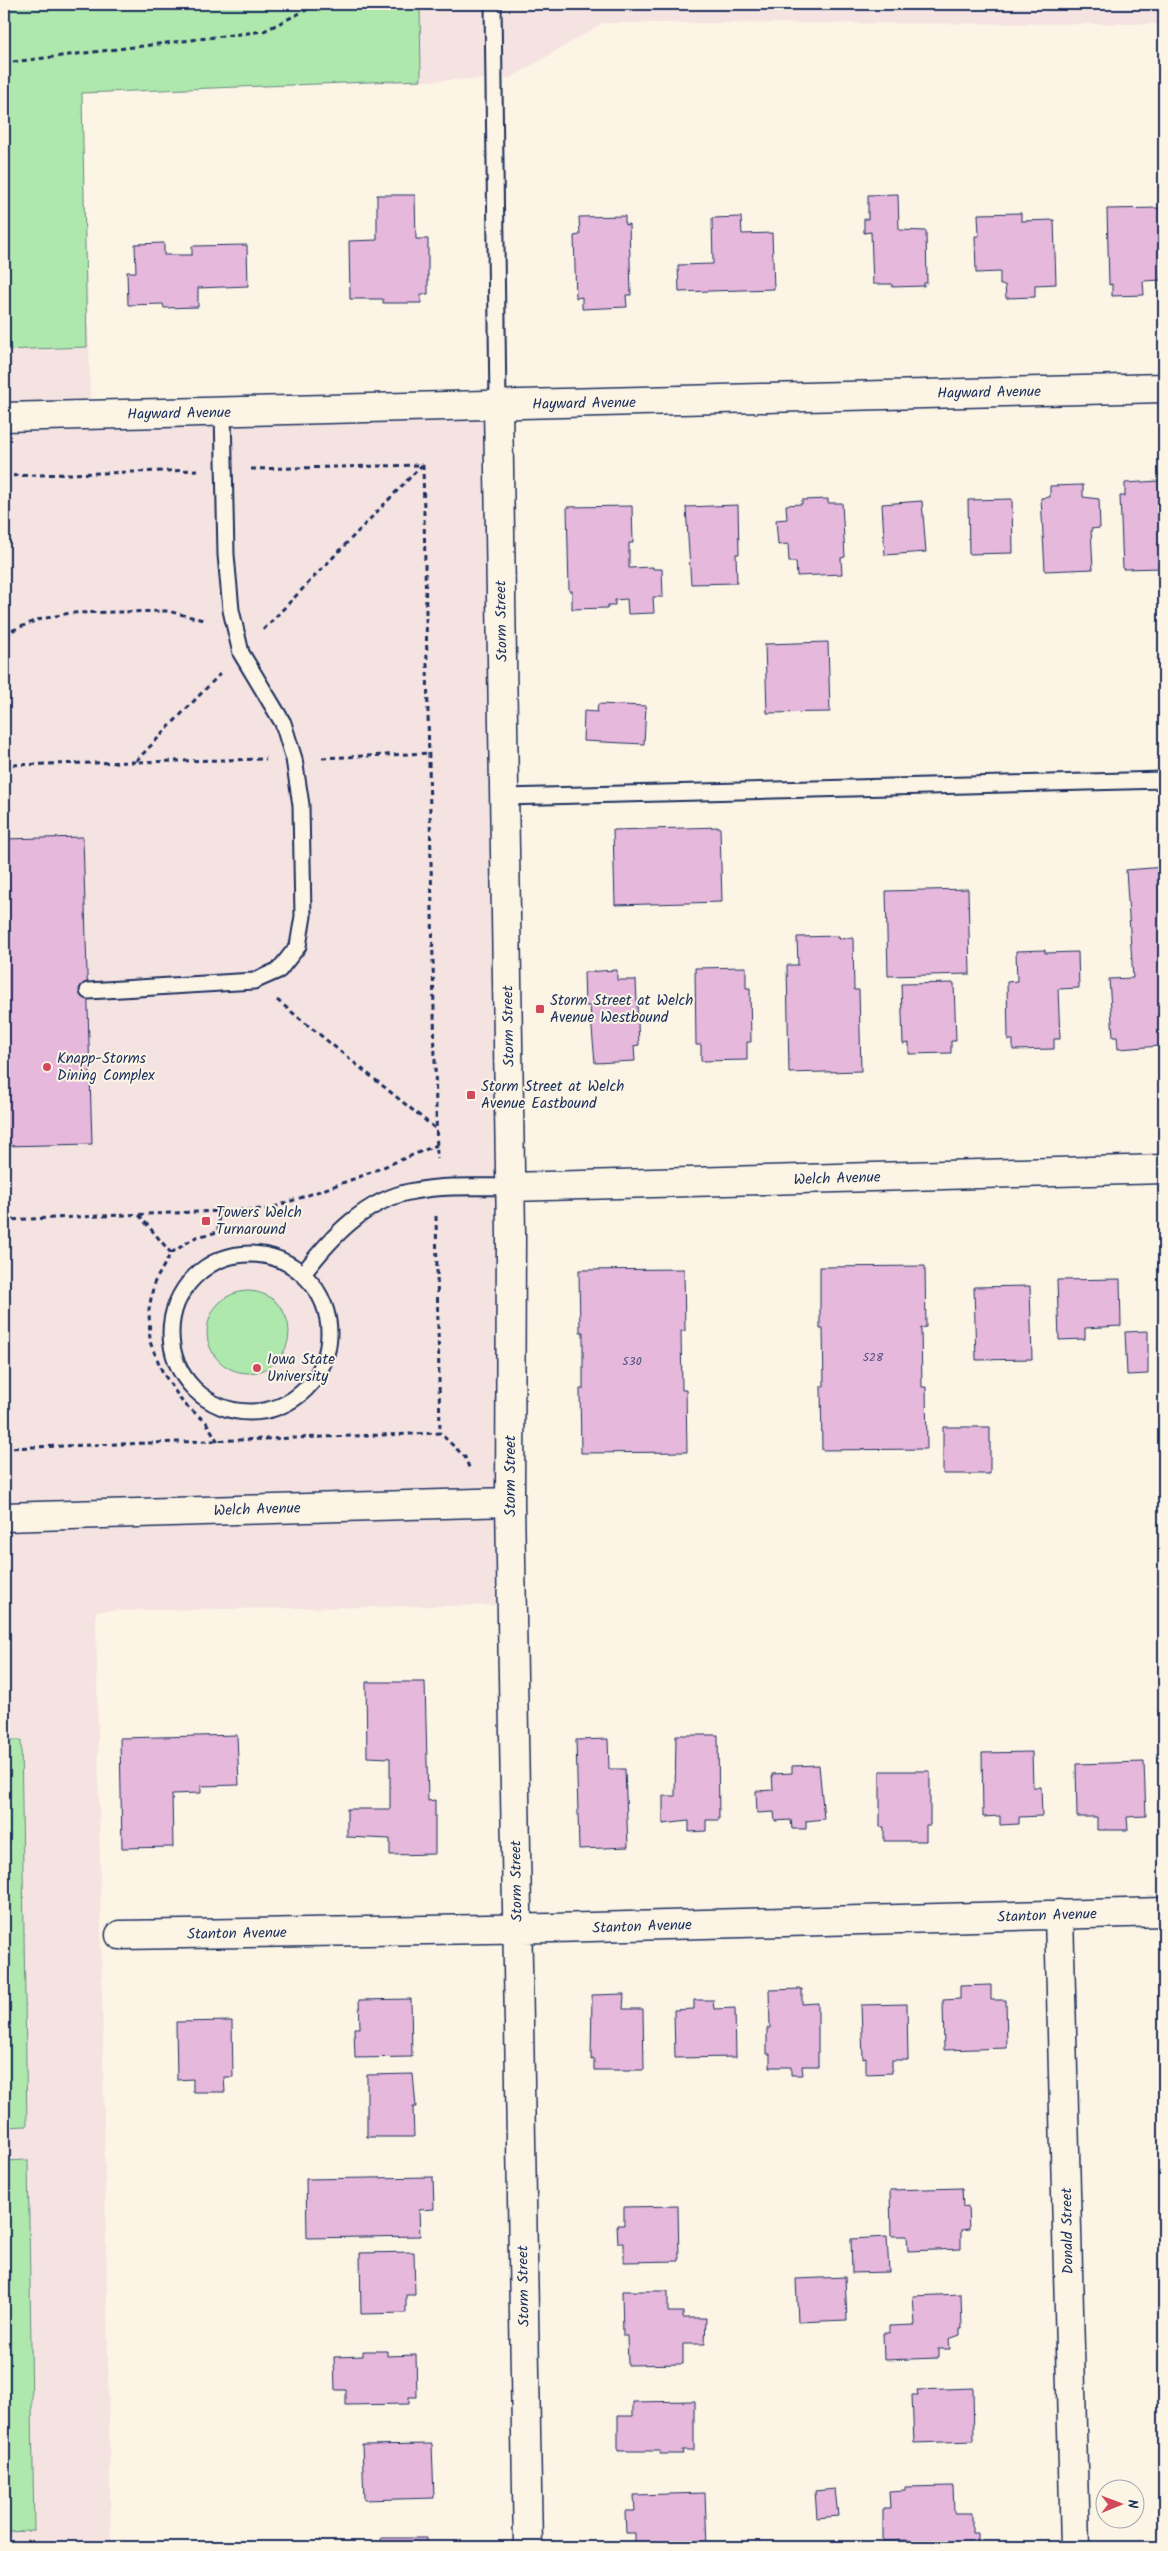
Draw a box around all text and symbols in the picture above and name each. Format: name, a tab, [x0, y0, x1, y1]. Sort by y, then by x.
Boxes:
street label: Hayward Avenue	[937, 380, 1041, 406]
street label: Hayward Avenue	[532, 391, 636, 417]
street label: Hayward Avenue	[127, 401, 231, 427]
street label: Storm Street	[489, 580, 515, 662]
street label: Storm Street	[496, 985, 522, 1067]
place label: Storm Street at Welch Avenue Westbound	[550, 989, 693, 1030]
marker: Storm Street at Welch Avenue Westbound	[534, 1003, 546, 1015]
place label: Knapp-Storms Dining Complex	[57, 1047, 155, 1088]
marker: Knapp-Storms Dining Complex	[41, 1061, 53, 1073]
place label: Storm Street at Welch Avenue Eastbound	[481, 1075, 624, 1116]
marker: Storm Street at Welch Avenue Eastbound	[465, 1089, 477, 1101]
street label: Welch Avenue	[793, 1165, 881, 1193]
place label: Towers Welch Turnaround	[216, 1201, 302, 1242]
marker: Towers Welch Turnaround	[200, 1215, 212, 1227]
place label: Iowa State University	[267, 1348, 335, 1389]
house number: 528	[863, 1348, 884, 1367]
house number: 530	[622, 1352, 642, 1371]
marker: Iowa State University	[251, 1362, 263, 1374]
street label: Storm Street	[499, 1435, 523, 1517]
street label: Welch Avenue	[213, 1496, 301, 1524]
street label: Storm Street	[504, 1840, 530, 1922]
street label: Stanton Avenue	[997, 1902, 1097, 1930]
street label: Stanton Avenue	[592, 1913, 692, 1941]
street label: Stanton Avenue	[187, 1921, 287, 1947]
street label: Donald Street	[1055, 2187, 1081, 2275]
street label: Storm Street	[511, 2245, 537, 2327]
north arrow	[1096, 2478, 1146, 2528]
text: N	[1121, 2499, 1143, 2509]

